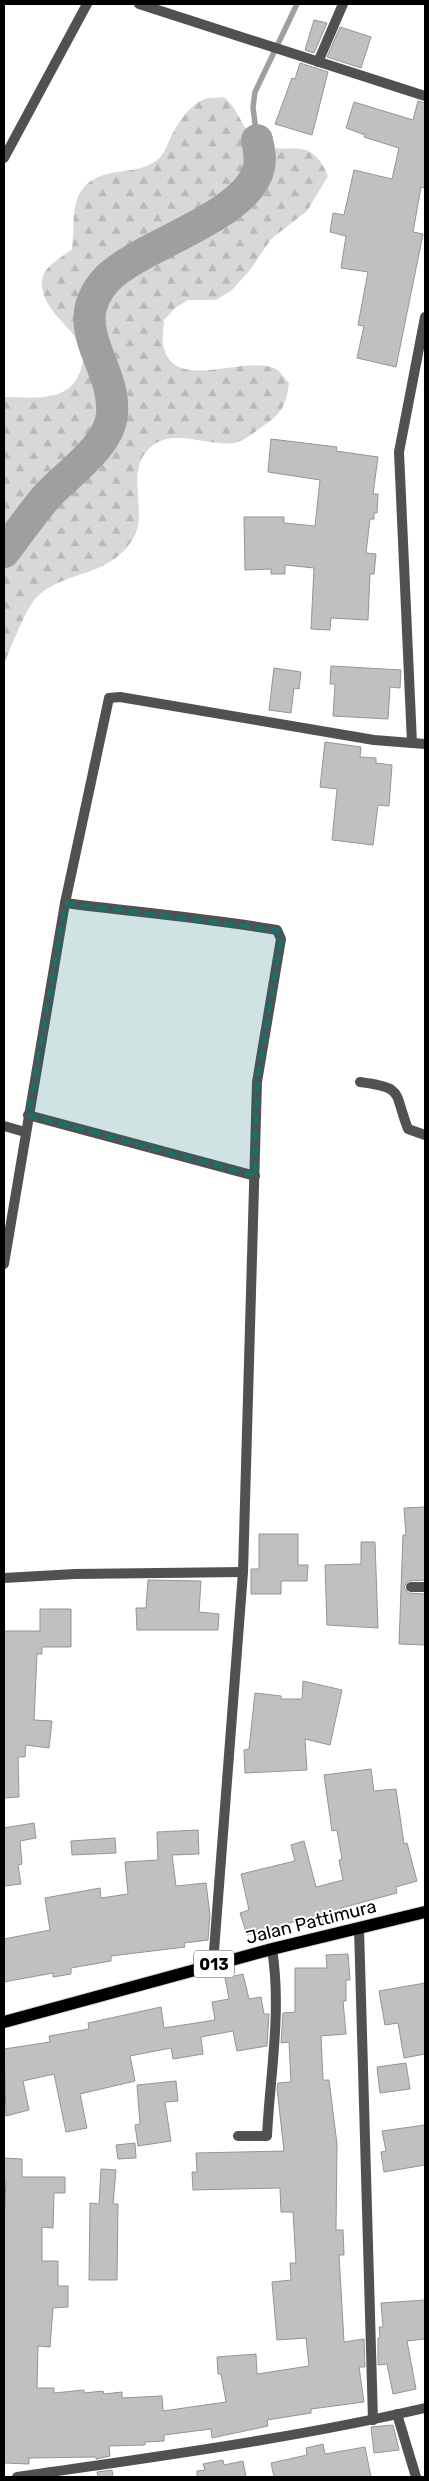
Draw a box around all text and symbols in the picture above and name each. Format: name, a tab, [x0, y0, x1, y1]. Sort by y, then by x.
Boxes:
street label: Jalan Pattimura	[243, 1895, 379, 1949]
road number: 013	[194, 1950, 234, 1978]

